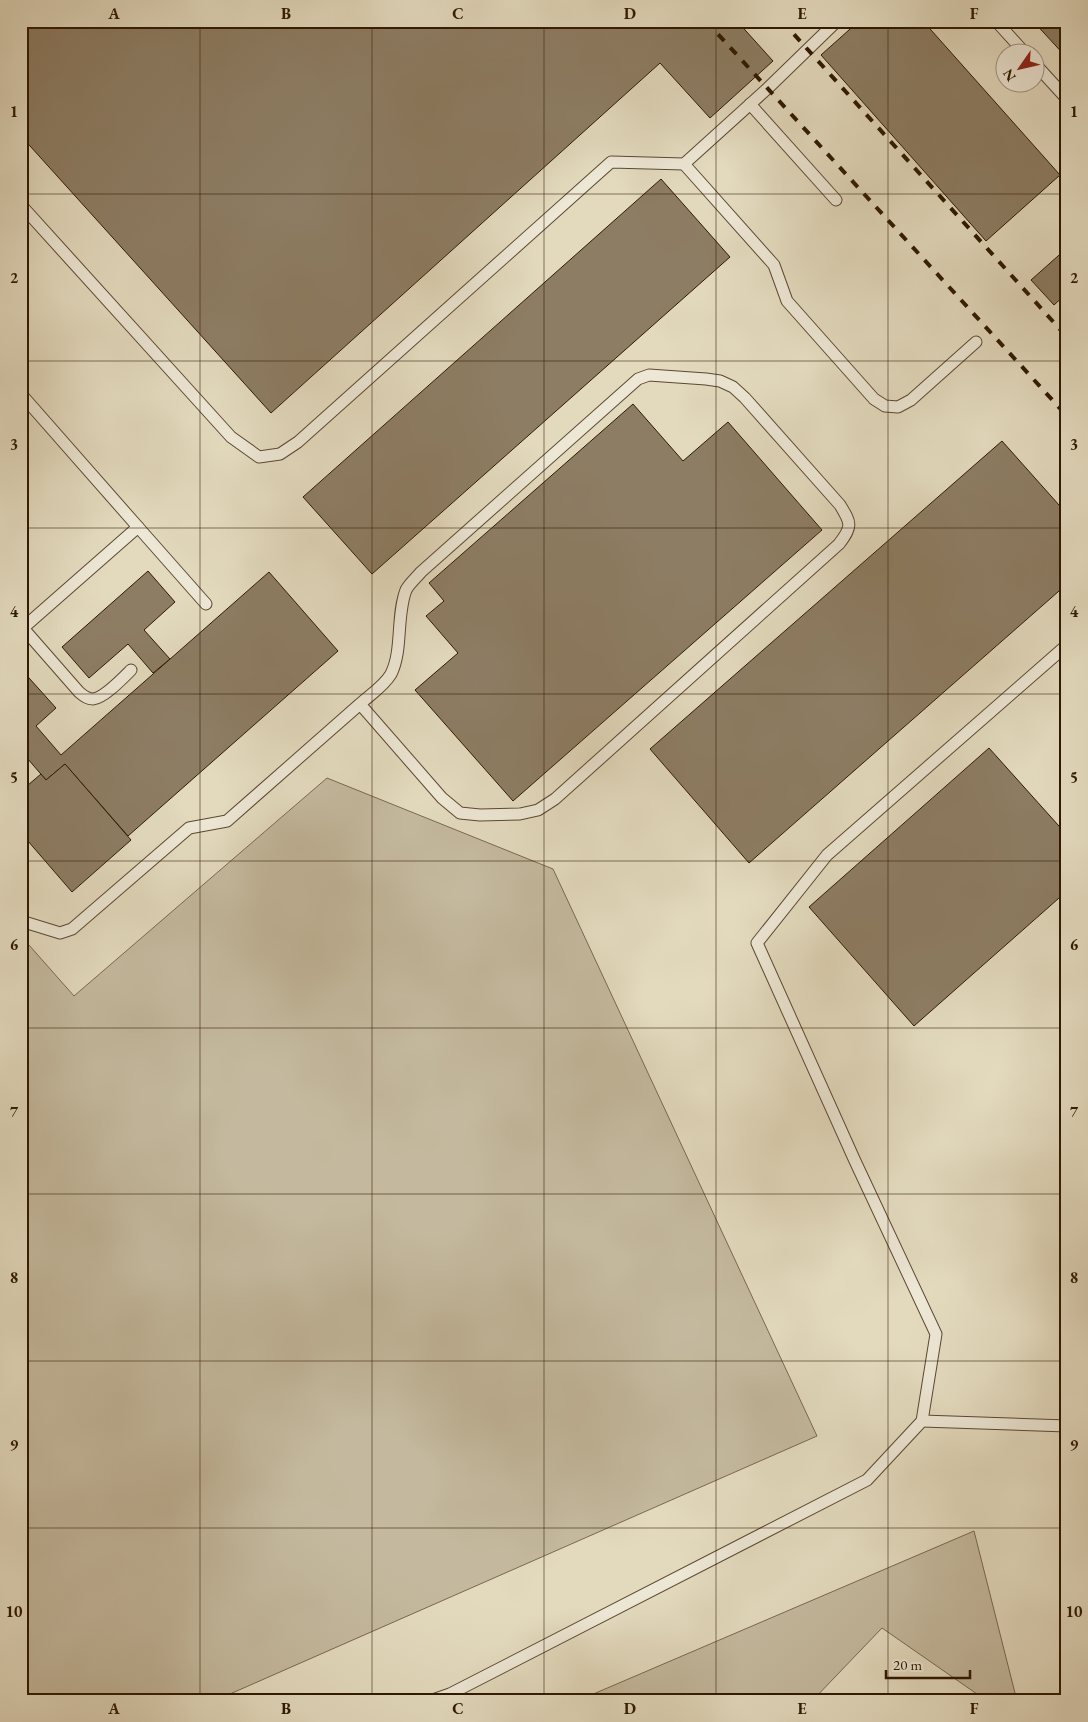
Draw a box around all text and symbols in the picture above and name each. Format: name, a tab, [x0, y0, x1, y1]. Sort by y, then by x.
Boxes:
text: A	[107, 3, 120, 24]
text: B	[281, 3, 291, 24]
text: C	[452, 3, 464, 24]
text: D	[624, 3, 636, 24]
text: E	[797, 3, 807, 24]
text: F	[970, 3, 979, 24]
north arrow	[996, 42, 1046, 92]
text: N	[998, 65, 1020, 85]
text: 1	[10, 101, 18, 122]
text: 1	[1070, 101, 1078, 122]
text: 2	[10, 267, 19, 288]
text: 2	[1070, 267, 1079, 288]
text: 3	[10, 434, 18, 455]
text: 3	[1070, 434, 1078, 455]
text: 4	[10, 601, 19, 622]
text: 4	[1070, 601, 1079, 622]
text: 5	[10, 767, 18, 788]
text: 5	[1070, 767, 1078, 788]
text: 6	[10, 934, 19, 955]
text: 6	[1070, 934, 1079, 955]
text: 7	[10, 1101, 19, 1122]
text: 7	[1070, 1101, 1079, 1122]
text: 8	[10, 1267, 18, 1288]
text: 8	[1070, 1267, 1078, 1288]
text: 9	[10, 1434, 19, 1455]
text: 9	[1070, 1434, 1079, 1455]
text: 10	[6, 1601, 23, 1622]
text: 10	[1066, 1601, 1083, 1622]
scale bar	[886, 1647, 969, 1679]
text: 20 m	[893, 1655, 922, 1674]
text: A	[107, 1698, 120, 1719]
text: B	[281, 1698, 291, 1719]
text: C	[452, 1698, 464, 1719]
text: D	[624, 1698, 636, 1719]
text: E	[797, 1698, 807, 1719]
text: F	[970, 1698, 979, 1719]

